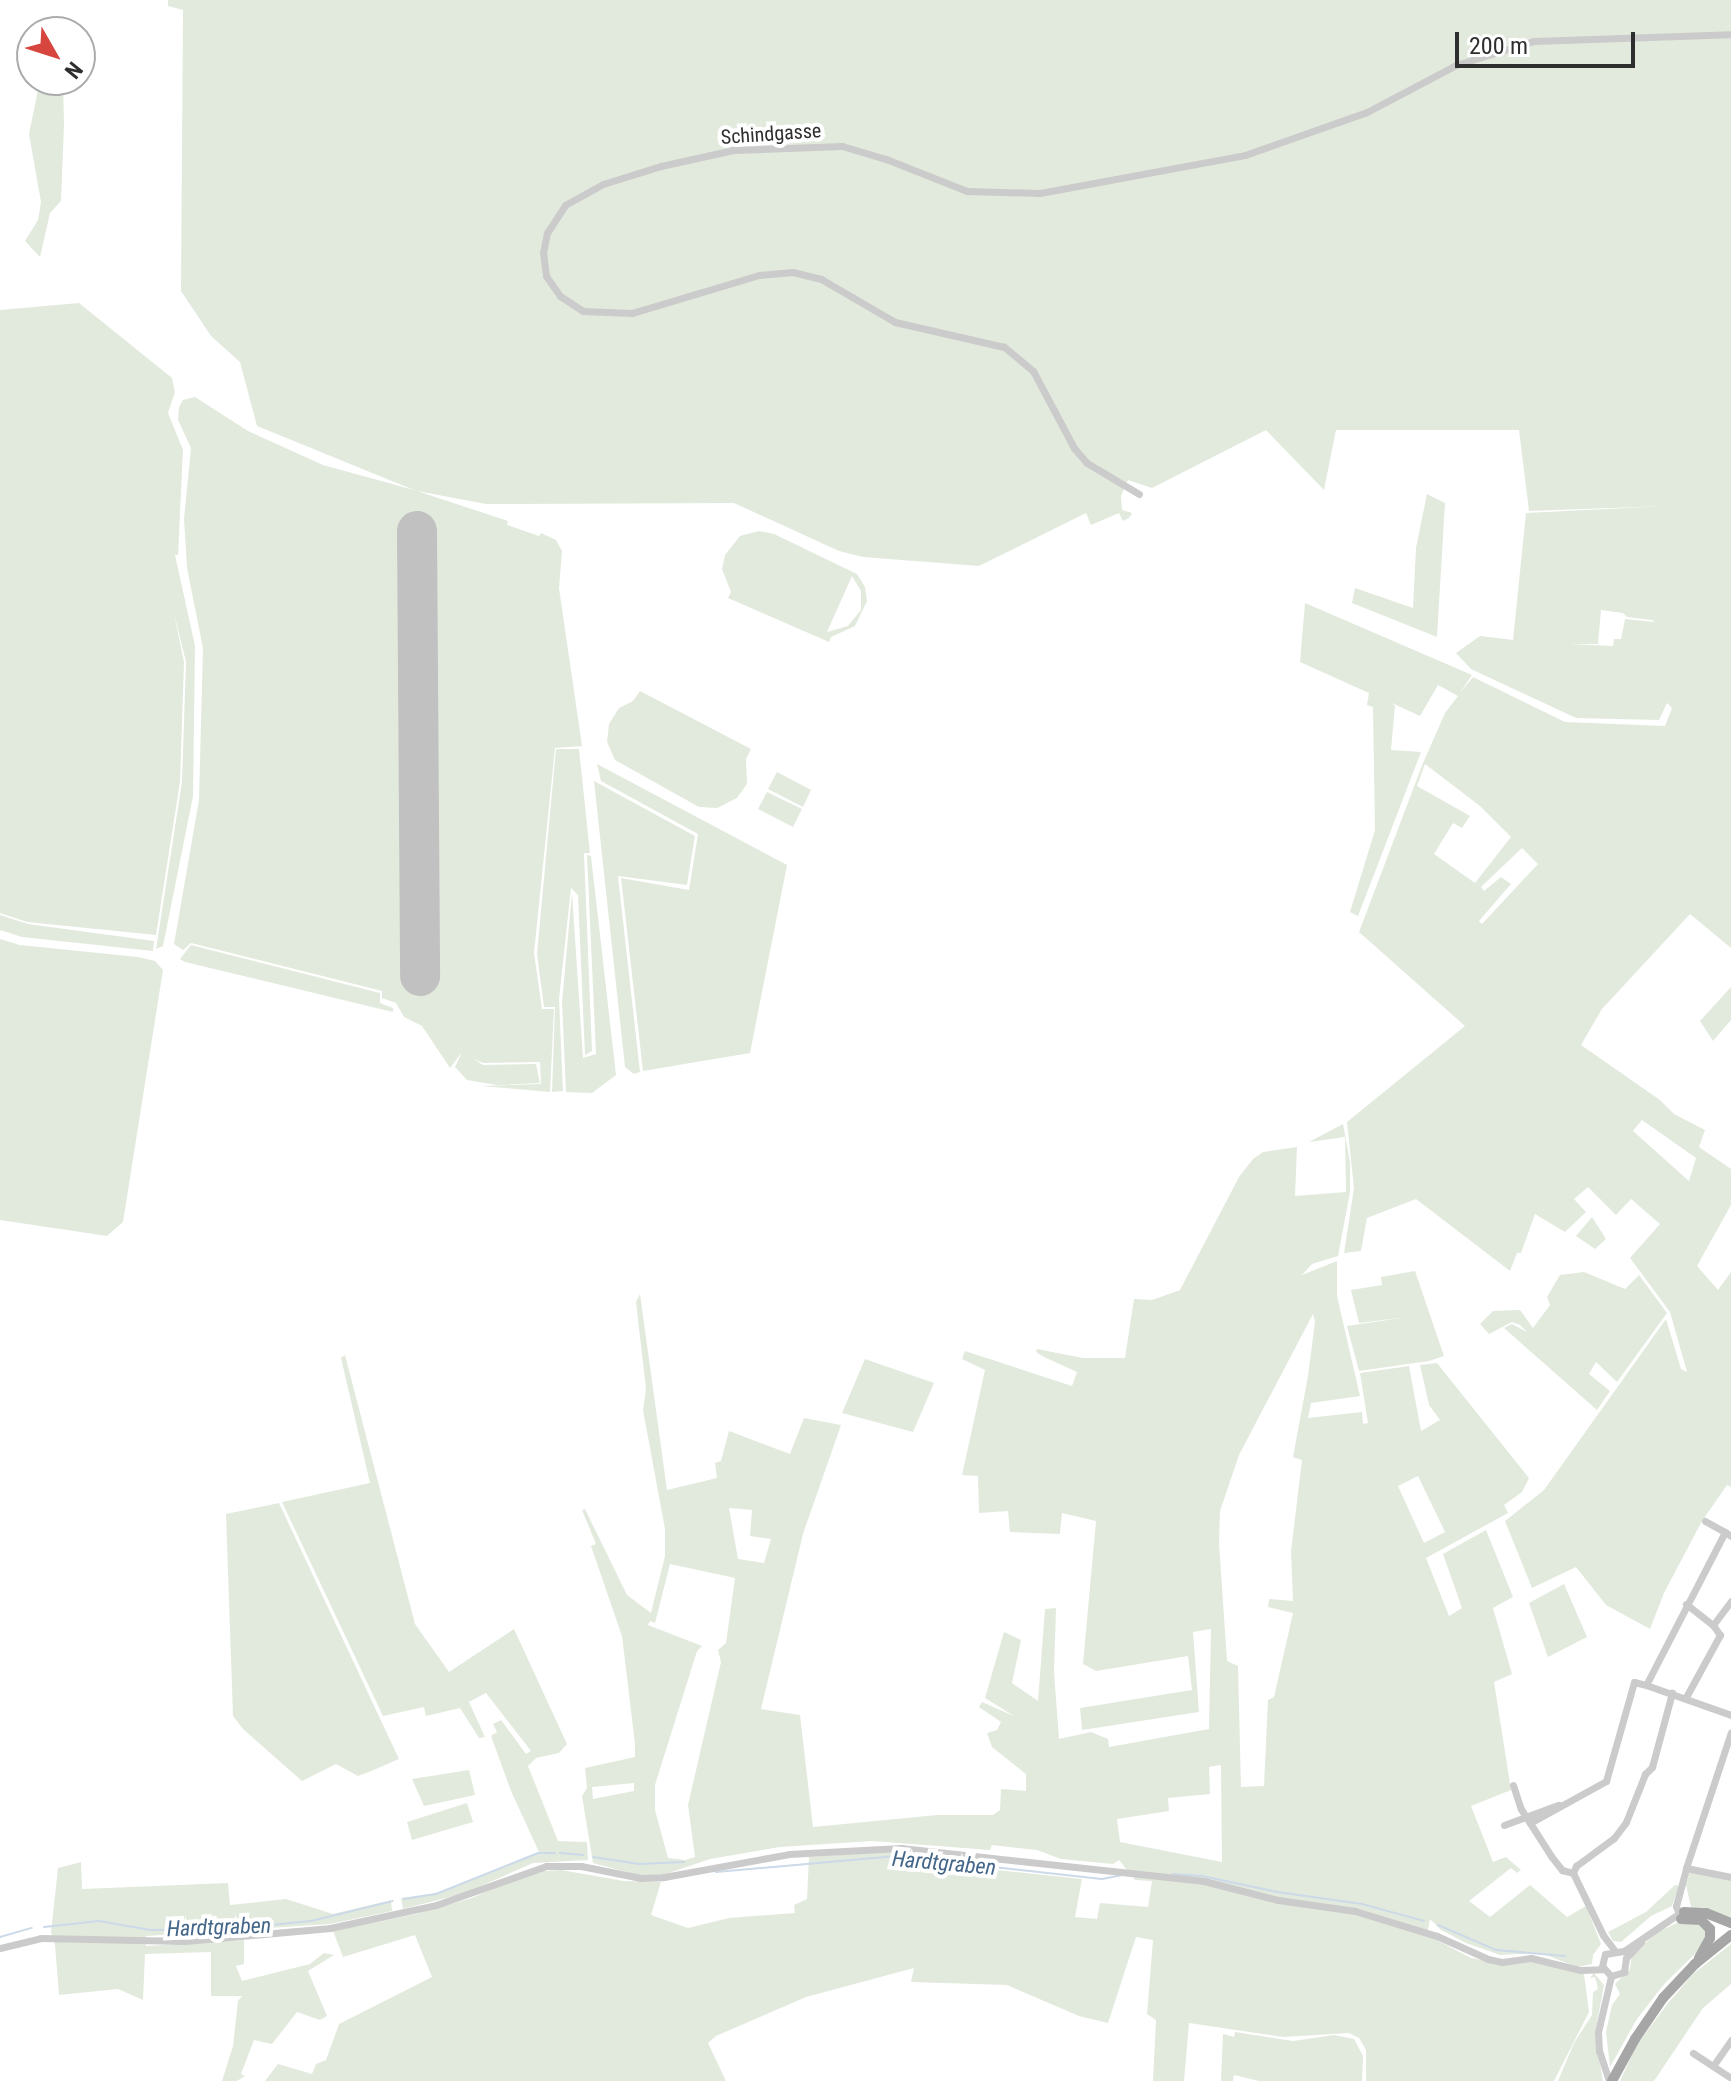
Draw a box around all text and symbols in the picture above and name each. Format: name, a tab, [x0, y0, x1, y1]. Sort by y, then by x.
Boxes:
north arrow	[16, 16, 96, 96]
scale bar	[1459, 16, 1639, 66]
text: 200 m	[1469, 32, 1528, 60]
text: N	[60, 57, 87, 83]
street label: Schindgasse	[720, 119, 822, 149]
water label: Hardtgraben	[891, 1845, 997, 1881]
water label: Hardtgraben	[166, 1912, 272, 1942]

